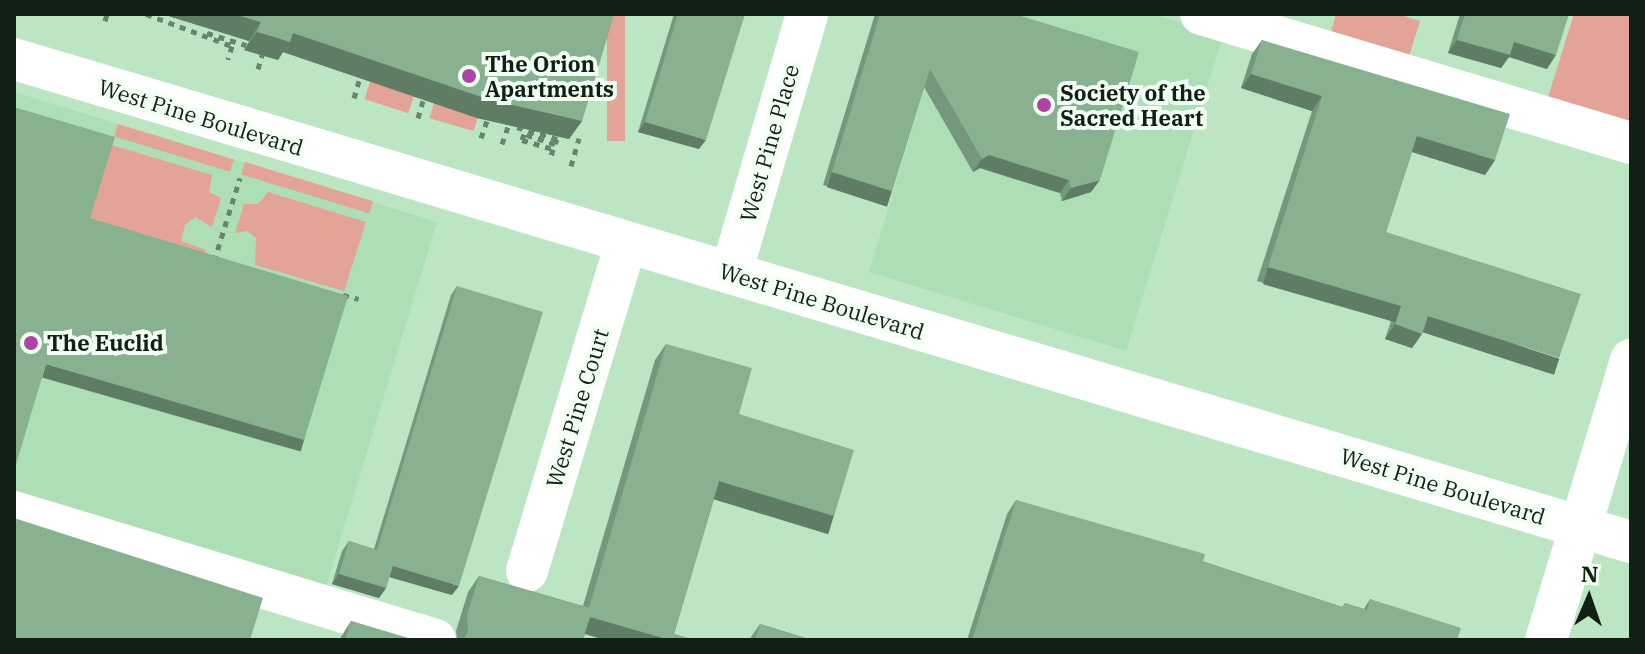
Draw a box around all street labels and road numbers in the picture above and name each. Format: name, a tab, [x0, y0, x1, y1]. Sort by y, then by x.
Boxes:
street label: West Pine Place	[734, 61, 804, 225]
street label: West Pine Boulevard	[95, 73, 307, 161]
street label: West Pine Boulevard	[716, 257, 928, 345]
street label: West Pine Court	[540, 325, 614, 491]
street label: West Pine Boulevard	[1337, 442, 1549, 530]

